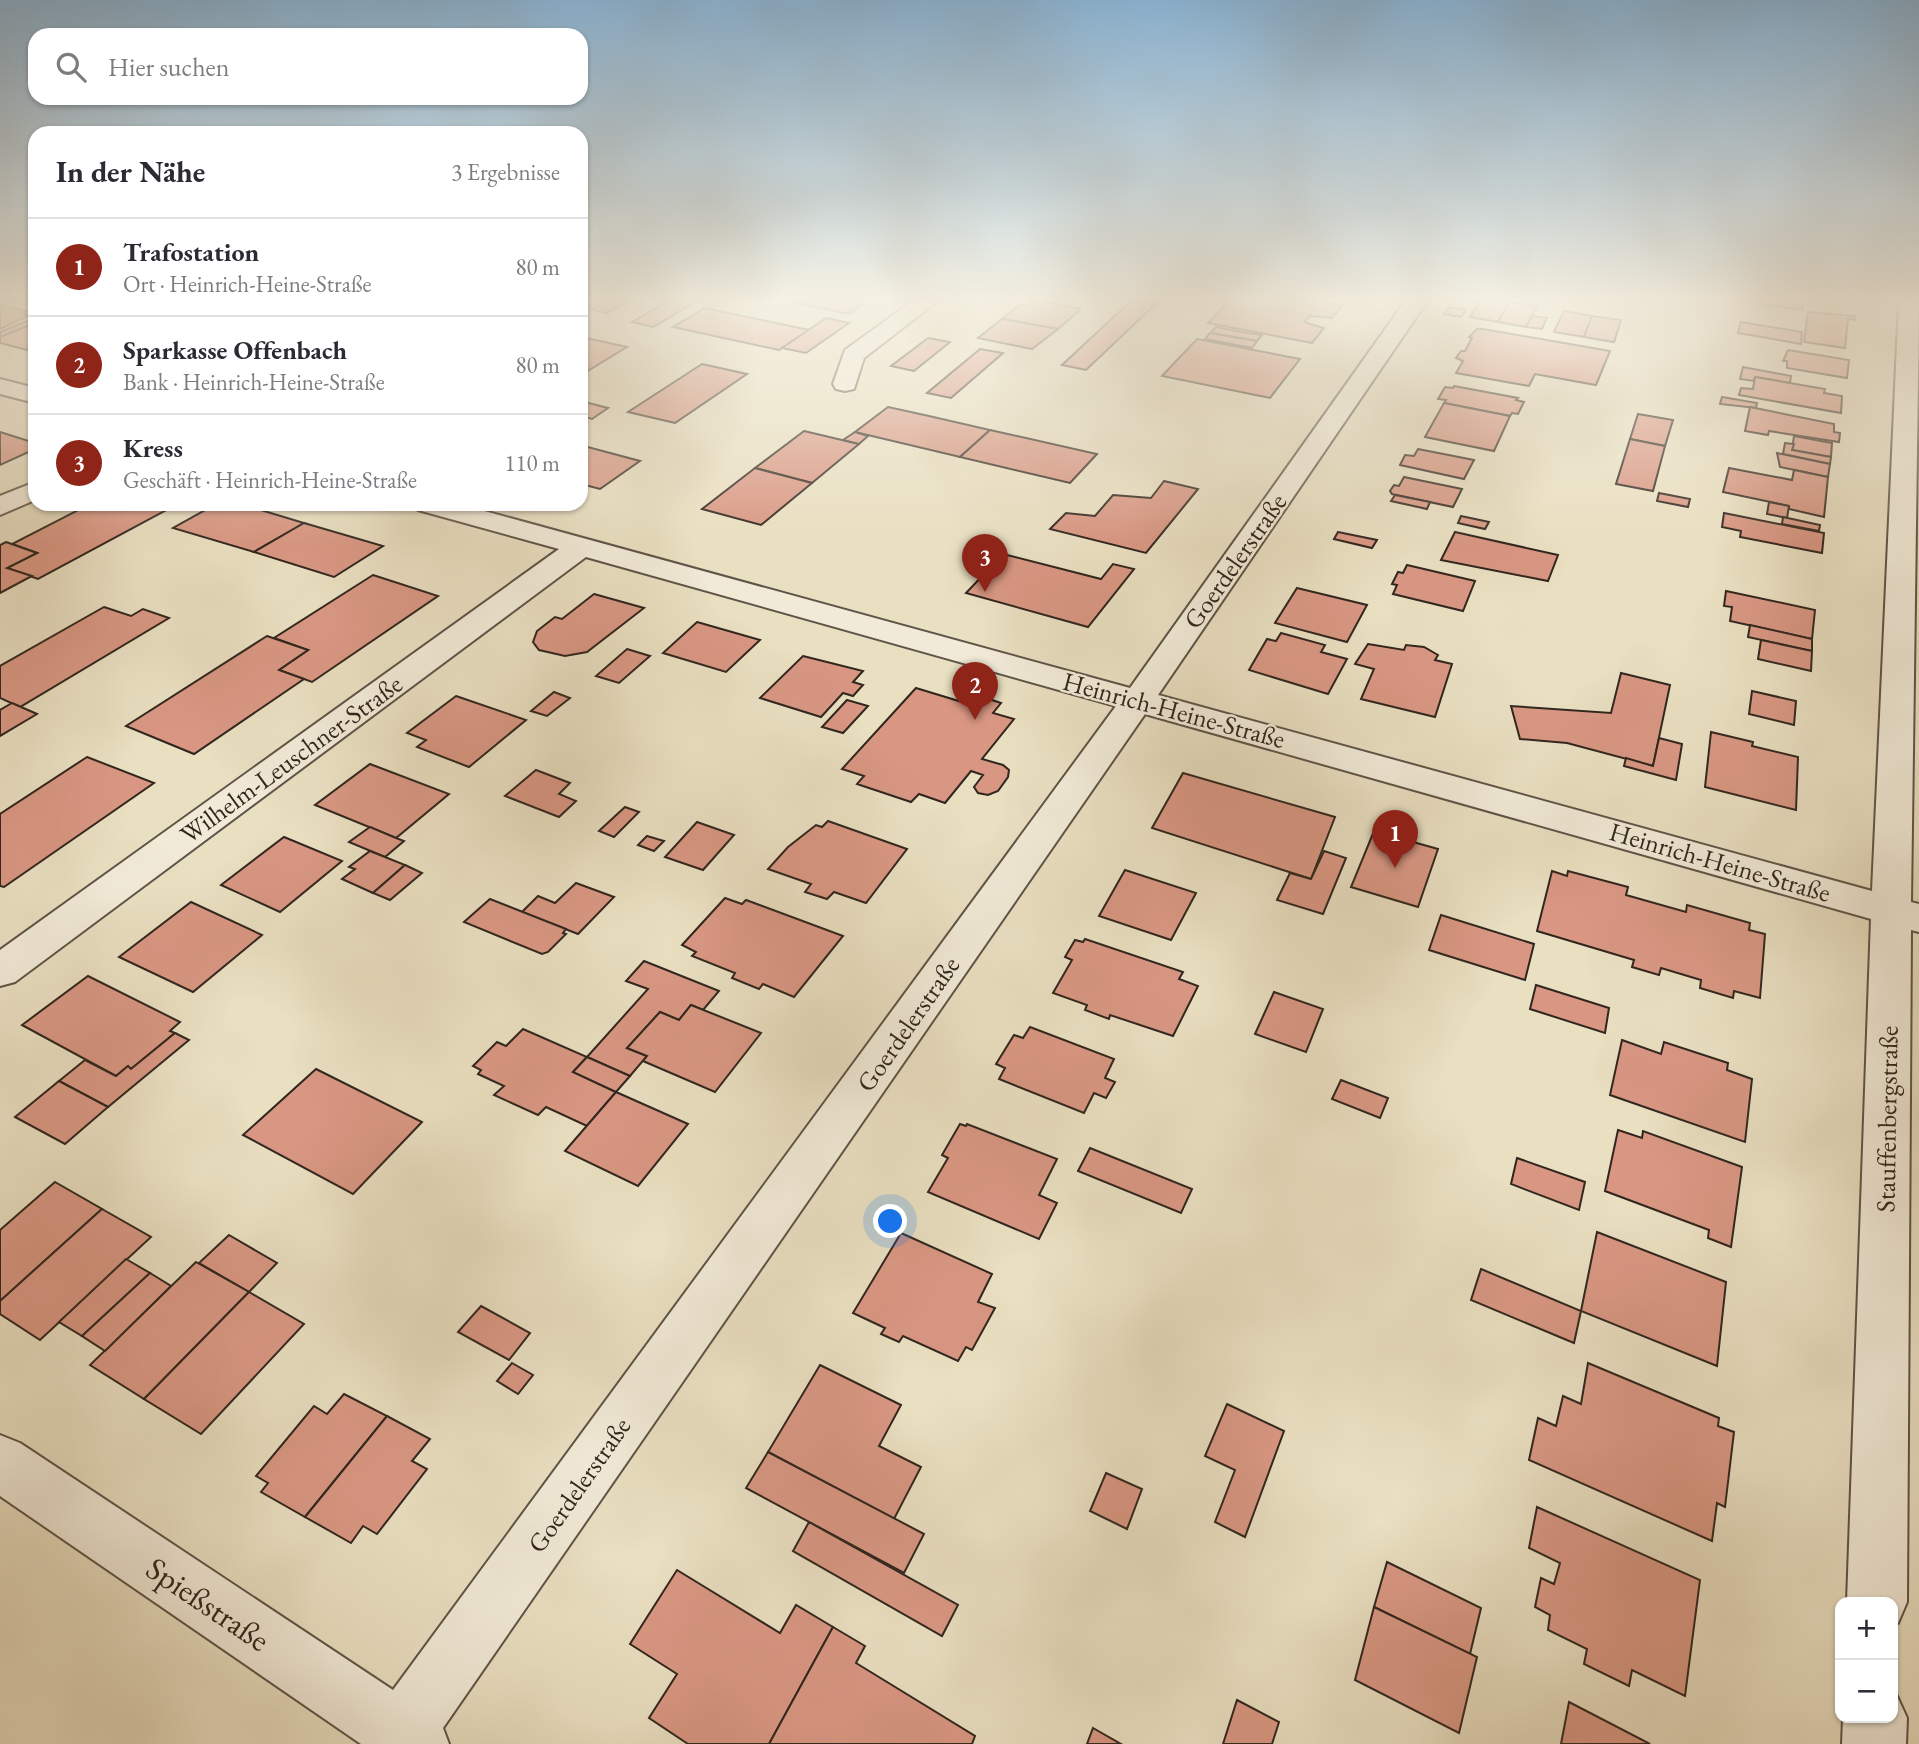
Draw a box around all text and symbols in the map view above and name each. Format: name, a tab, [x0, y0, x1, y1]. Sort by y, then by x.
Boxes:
search box	[28, 28, 588, 105]
icon: search	[52, 48, 90, 86]
text: Hier suchen	[108, 50, 229, 84]
text: In der Nähe	[56, 152, 205, 191]
text: 3 Ergebnisse	[451, 157, 560, 187]
text: Trafostation	[123, 235, 259, 269]
text: 1	[73, 252, 85, 282]
text: 80 m	[515, 252, 560, 282]
text: Ort · Heinrich-Heine-Straße	[123, 269, 371, 299]
text: Sparkasse Offenbach	[123, 333, 347, 367]
text: 2	[73, 350, 85, 380]
text: 80 m	[515, 350, 560, 380]
text: Bank · Heinrich-Heine-Straße	[123, 367, 385, 397]
text: Kress	[123, 431, 183, 465]
text: 3	[73, 448, 85, 478]
text: 110 m	[504, 448, 560, 478]
text: Geschäft · Heinrich-Heine-Straße	[123, 465, 417, 495]
street label: Goerdelerstraße	[1176, 487, 1294, 635]
pin: 3	[962, 534, 1008, 592]
pin: 2	[952, 662, 998, 720]
street label: Heinrich-Heine-Straße	[1059, 664, 1289, 756]
street label: Wilhelm-Leuschner-Straße	[173, 667, 409, 851]
pin: 1	[1372, 810, 1418, 868]
street label: Heinrich-Heine-Straße	[1605, 814, 1835, 910]
street label: Goerdelerstraße	[849, 950, 967, 1098]
street label: Stauffenbergstraße	[1868, 1025, 1906, 1213]
your location	[873, 1204, 907, 1238]
street label: Goerdelerstraße	[520, 1411, 638, 1559]
street label: Spießstraße	[138, 1547, 278, 1661]
map controls	[1835, 1597, 1898, 1723]
button: +	[1835, 1597, 1898, 1660]
button: −	[1835, 1660, 1898, 1723]

